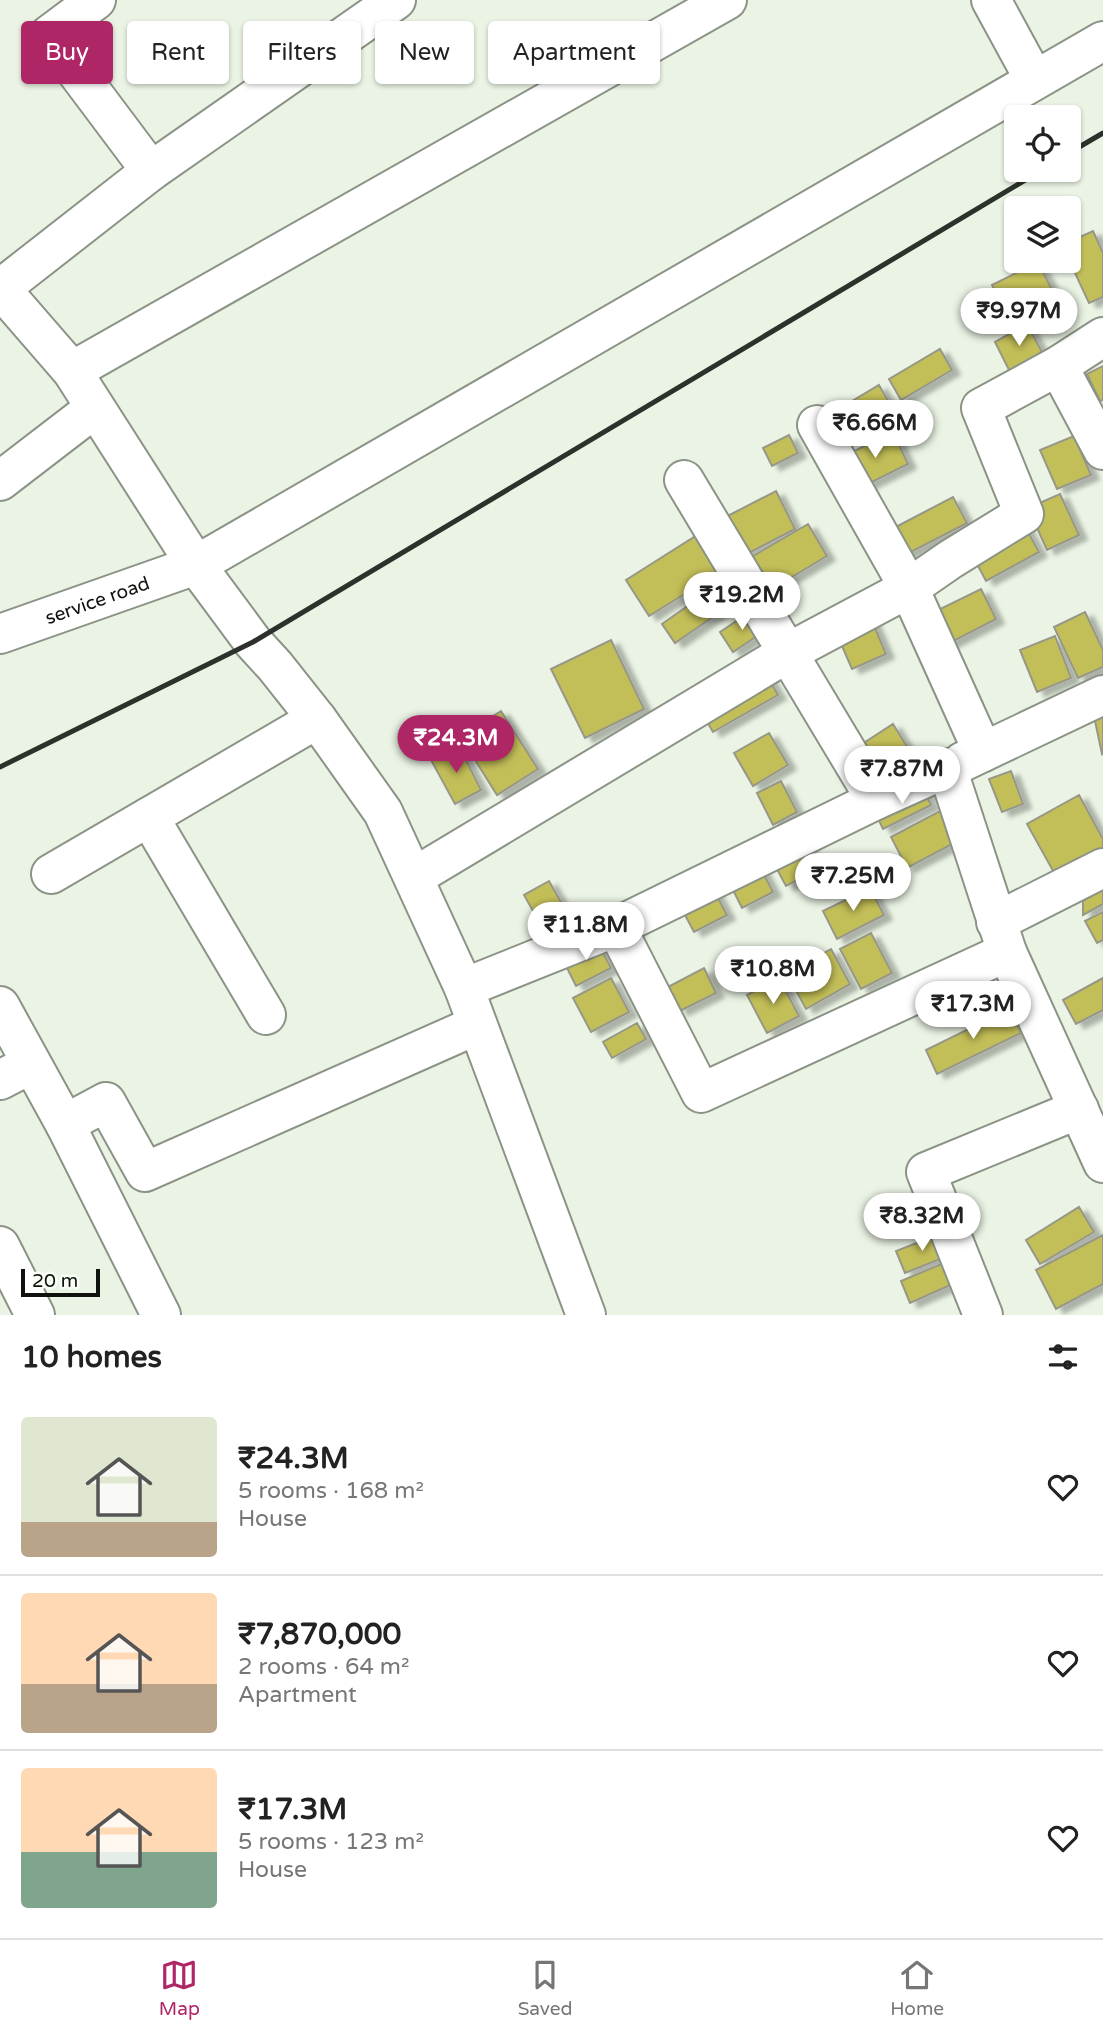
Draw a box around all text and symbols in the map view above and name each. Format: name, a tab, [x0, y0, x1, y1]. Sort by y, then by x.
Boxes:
chip: Buy	[21, 21, 113, 84]
chip: Rent	[127, 21, 229, 84]
chip: Filters	[243, 21, 361, 84]
chip: New	[375, 21, 474, 84]
chip: Apartment	[488, 21, 660, 84]
map controls	[1004, 105, 1081, 273]
button: locate	[1004, 105, 1081, 182]
button: layers	[1004, 196, 1081, 273]
pin: ₹9.97M	[962, 288, 1076, 348]
text: ₹9.97M	[977, 297, 1062, 325]
pin: ₹6.66M	[818, 400, 932, 460]
text: ₹6.66M	[833, 409, 918, 437]
street label: service road	[42, 572, 153, 629]
pin: ₹19.2M	[685, 572, 799, 632]
text: ₹19.2M	[700, 581, 785, 609]
pin: ₹24.3M	[399, 716, 513, 775]
text: ₹24.3M	[414, 724, 499, 752]
pin: ₹7.87M	[845, 746, 959, 806]
text: ₹7.87M	[860, 755, 944, 783]
pin: ₹7.25M	[796, 853, 910, 913]
text: ₹7.25M	[811, 862, 895, 890]
pin: ₹11.8M	[529, 902, 643, 962]
text: ₹11.8M	[544, 911, 628, 939]
pin: ₹10.8M	[716, 946, 830, 1006]
text: ₹10.8M	[731, 955, 815, 983]
pin: ₹17.3M	[916, 982, 1030, 1041]
text: ₹17.3M	[931, 990, 1015, 1018]
pin: ₹8.32M	[865, 1194, 979, 1253]
text: ₹8.32M	[880, 1202, 965, 1230]
scale bar	[21, 1266, 100, 1298]
text: 20 m	[32, 1270, 78, 1292]
icon: filters	[1044, 1338, 1082, 1376]
text: 10 homes	[21, 1339, 162, 1376]
text: ₹24.3M	[238, 1440, 349, 1477]
icon: home	[77, 1445, 161, 1529]
icon: heart	[1044, 1468, 1082, 1506]
text: 5 rooms · 168 m²	[238, 1477, 424, 1505]
text: House	[238, 1505, 307, 1533]
text: ₹7,870,000	[238, 1616, 401, 1653]
icon: home	[77, 1621, 161, 1705]
icon: heart	[1044, 1644, 1082, 1682]
text: 2 rooms · 64 m²	[238, 1653, 409, 1681]
text: Apartment	[238, 1681, 357, 1709]
text: ₹17.3M	[238, 1791, 347, 1828]
icon: home	[77, 1796, 161, 1880]
icon: heart	[1044, 1819, 1082, 1857]
text: 5 rooms · 123 m²	[238, 1828, 424, 1856]
text: House	[238, 1856, 307, 1884]
tab: Map	[159, 1956, 200, 2020]
tab: Saved	[518, 1956, 573, 2020]
tab: Home	[890, 1956, 944, 2020]

